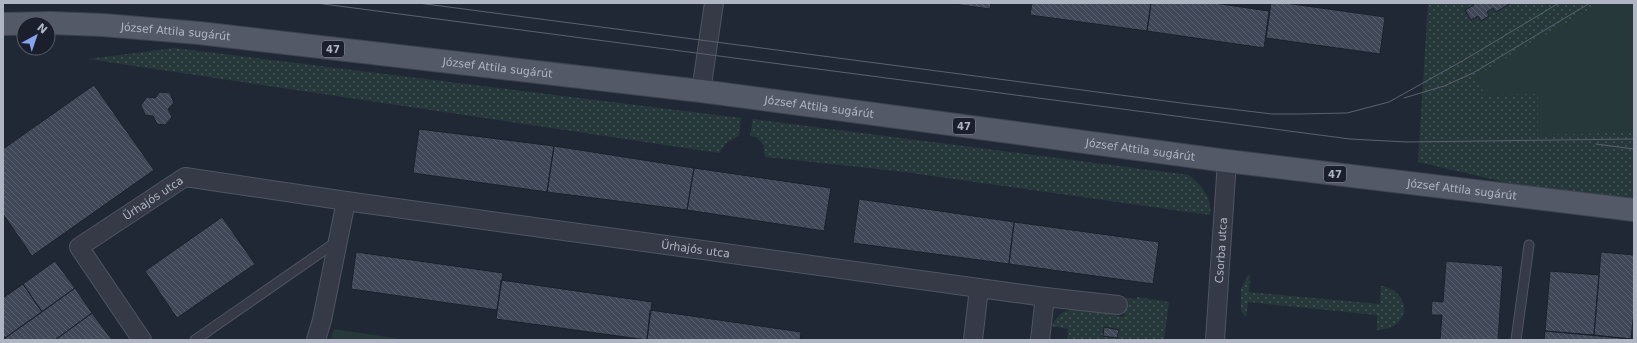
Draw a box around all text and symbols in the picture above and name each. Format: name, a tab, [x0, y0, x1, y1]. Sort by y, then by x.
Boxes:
north arrow	[16, 16, 56, 56]
street label: József Attila sugárút	[119, 20, 232, 44]
text: N	[34, 21, 50, 37]
road number: 47	[322, 41, 344, 57]
street label: József Attila sugárút	[441, 55, 554, 81]
street label: József Attila sugárút	[763, 93, 875, 121]
road number: 47	[953, 118, 975, 134]
street label: József Attila sugárút	[1084, 136, 1197, 164]
road number: 47	[1324, 166, 1346, 182]
street label: Űrhajós utca	[120, 174, 186, 223]
street label: József Attila sugárút	[1405, 177, 1518, 203]
street label: Csorba utca	[1213, 217, 1230, 284]
street label: Űrhajós utca	[660, 237, 731, 261]

